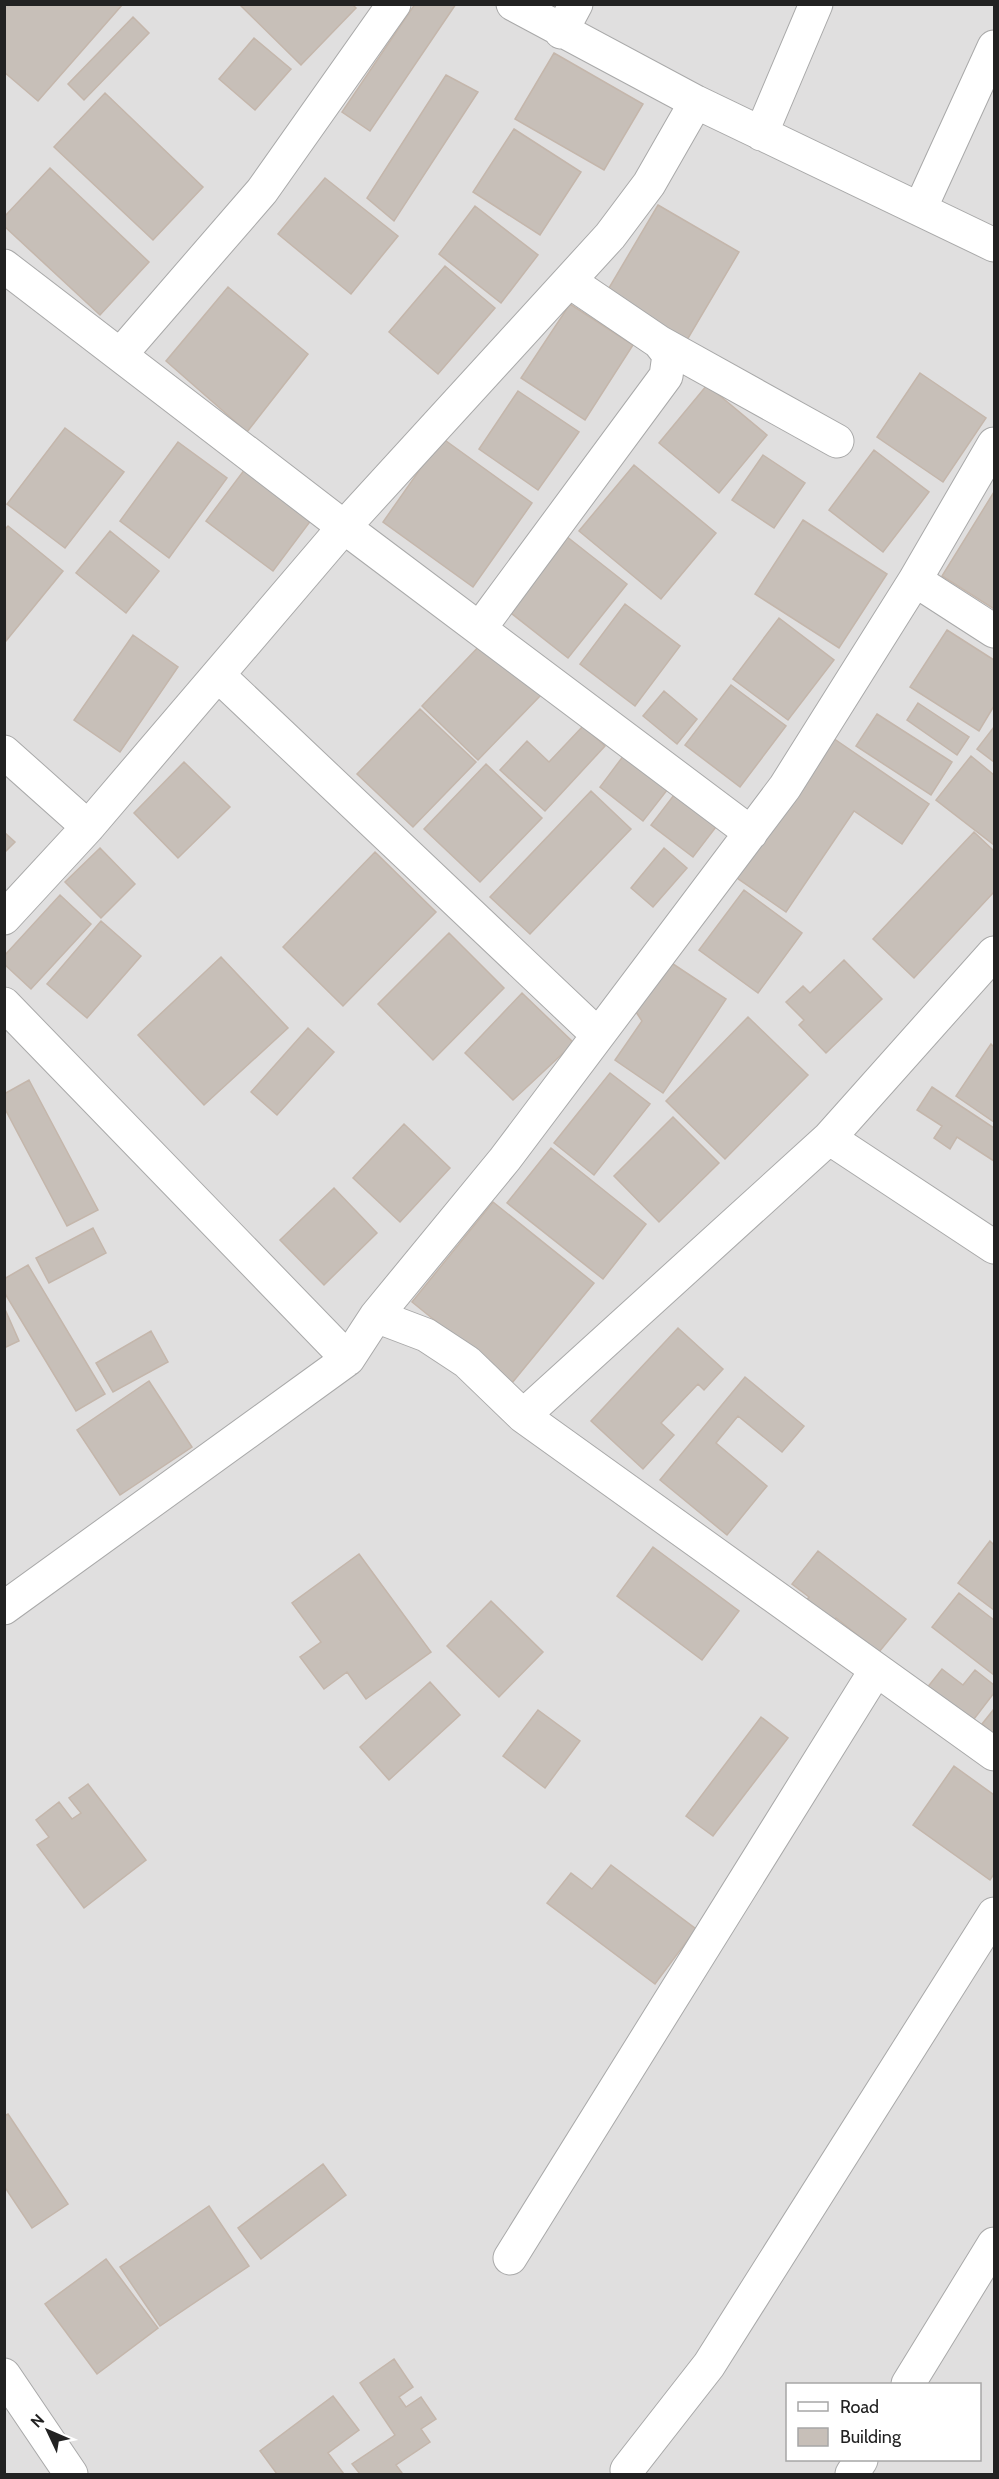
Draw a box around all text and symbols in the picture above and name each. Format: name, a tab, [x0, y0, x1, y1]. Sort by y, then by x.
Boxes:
legend	[786, 2383, 981, 2461]
text: Road	[840, 2396, 879, 2418]
north arrow	[18, 2401, 78, 2461]
text: N	[27, 2410, 48, 2432]
text: Building	[840, 2426, 902, 2448]

